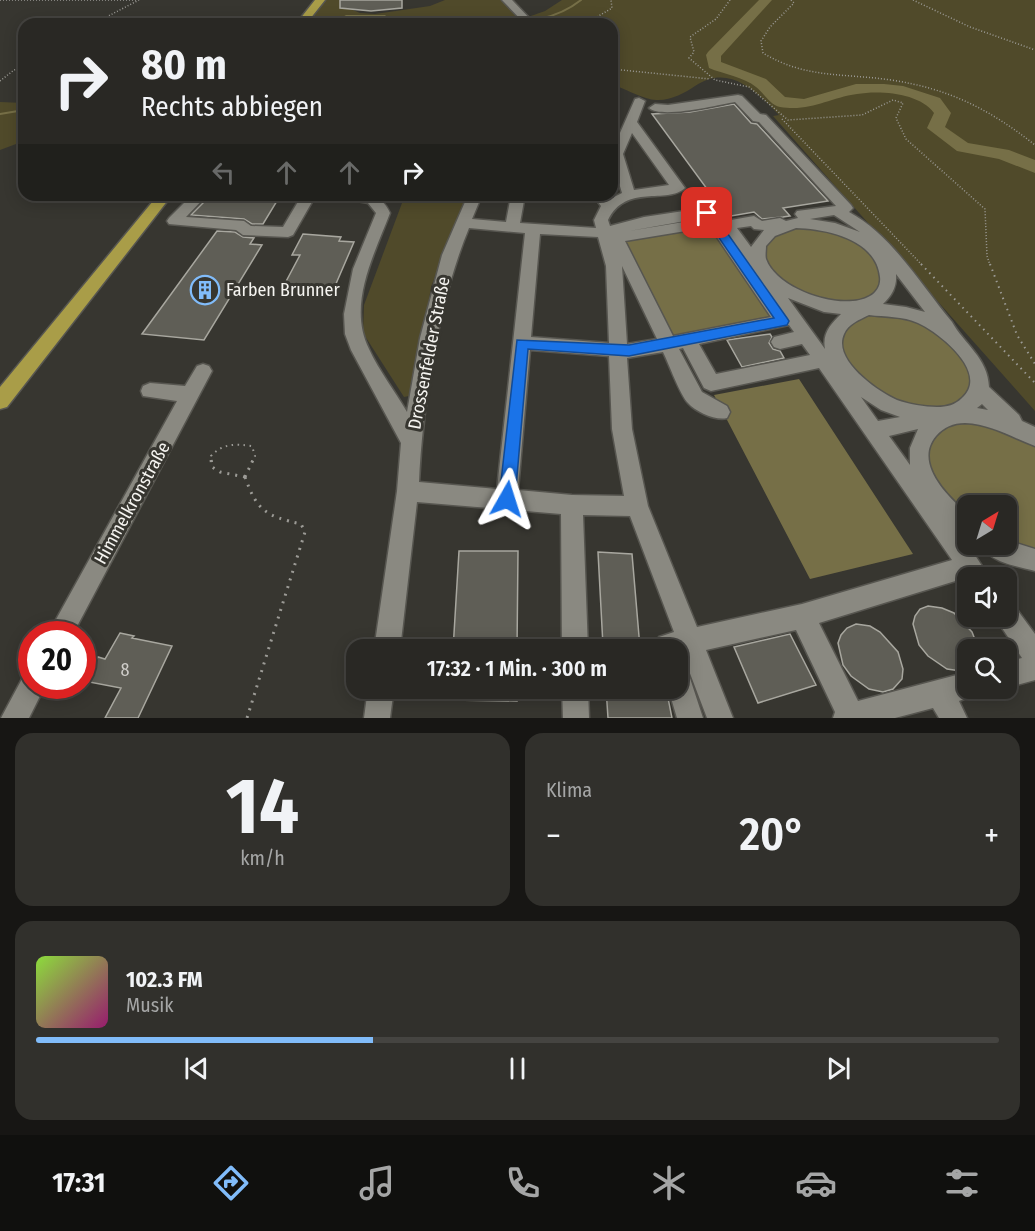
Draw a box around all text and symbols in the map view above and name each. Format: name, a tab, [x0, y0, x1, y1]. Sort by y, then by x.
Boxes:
text: 80 m	[141, 40, 227, 90]
icon: right	[42, 42, 120, 120]
text: Rechts abbiegen	[141, 91, 323, 123]
icon: left	[207, 156, 240, 189]
icon: ahead	[270, 156, 303, 189]
icon: ahead	[333, 156, 366, 189]
icon: right	[396, 156, 429, 189]
pin	[681, 187, 732, 238]
icon: arrive	[690, 196, 723, 229]
building icon: Farben Brunner	[189, 274, 221, 306]
street label: Drossenfelder Straße	[403, 275, 455, 431]
place label: Farben Brunner	[226, 279, 340, 301]
street label: Himmelkronstraße	[89, 438, 175, 568]
position arrow	[475, 467, 539, 531]
north arrow	[957, 495, 1017, 555]
map controls	[957, 495, 1017, 699]
button: sound	[957, 567, 1017, 627]
speed limit sign: 20	[18, 621, 96, 699]
button: search	[957, 639, 1017, 699]
text: 17:32 · 1 Min. · 300 m	[427, 655, 607, 682]
house number: 8	[121, 659, 130, 681]
text: 14	[226, 760, 299, 854]
text: Klima	[546, 778, 592, 802]
text: 20°	[739, 808, 805, 862]
text: −	[546, 816, 561, 856]
text: +	[984, 816, 999, 856]
text: km/h	[240, 846, 285, 870]
text: 102.3 FM	[126, 966, 203, 993]
text: Musik	[126, 993, 174, 1017]
icon: previous	[180, 1052, 213, 1085]
icon: pause	[501, 1052, 534, 1085]
icon: next	[822, 1052, 855, 1085]
icon: directions	[210, 1162, 252, 1204]
icon: music	[356, 1162, 398, 1204]
icon: phone	[502, 1162, 544, 1204]
icon: climate	[648, 1162, 690, 1204]
icon: car	[795, 1162, 837, 1204]
icon: filters	[941, 1162, 983, 1204]
text: 17:31	[52, 1167, 105, 1199]

